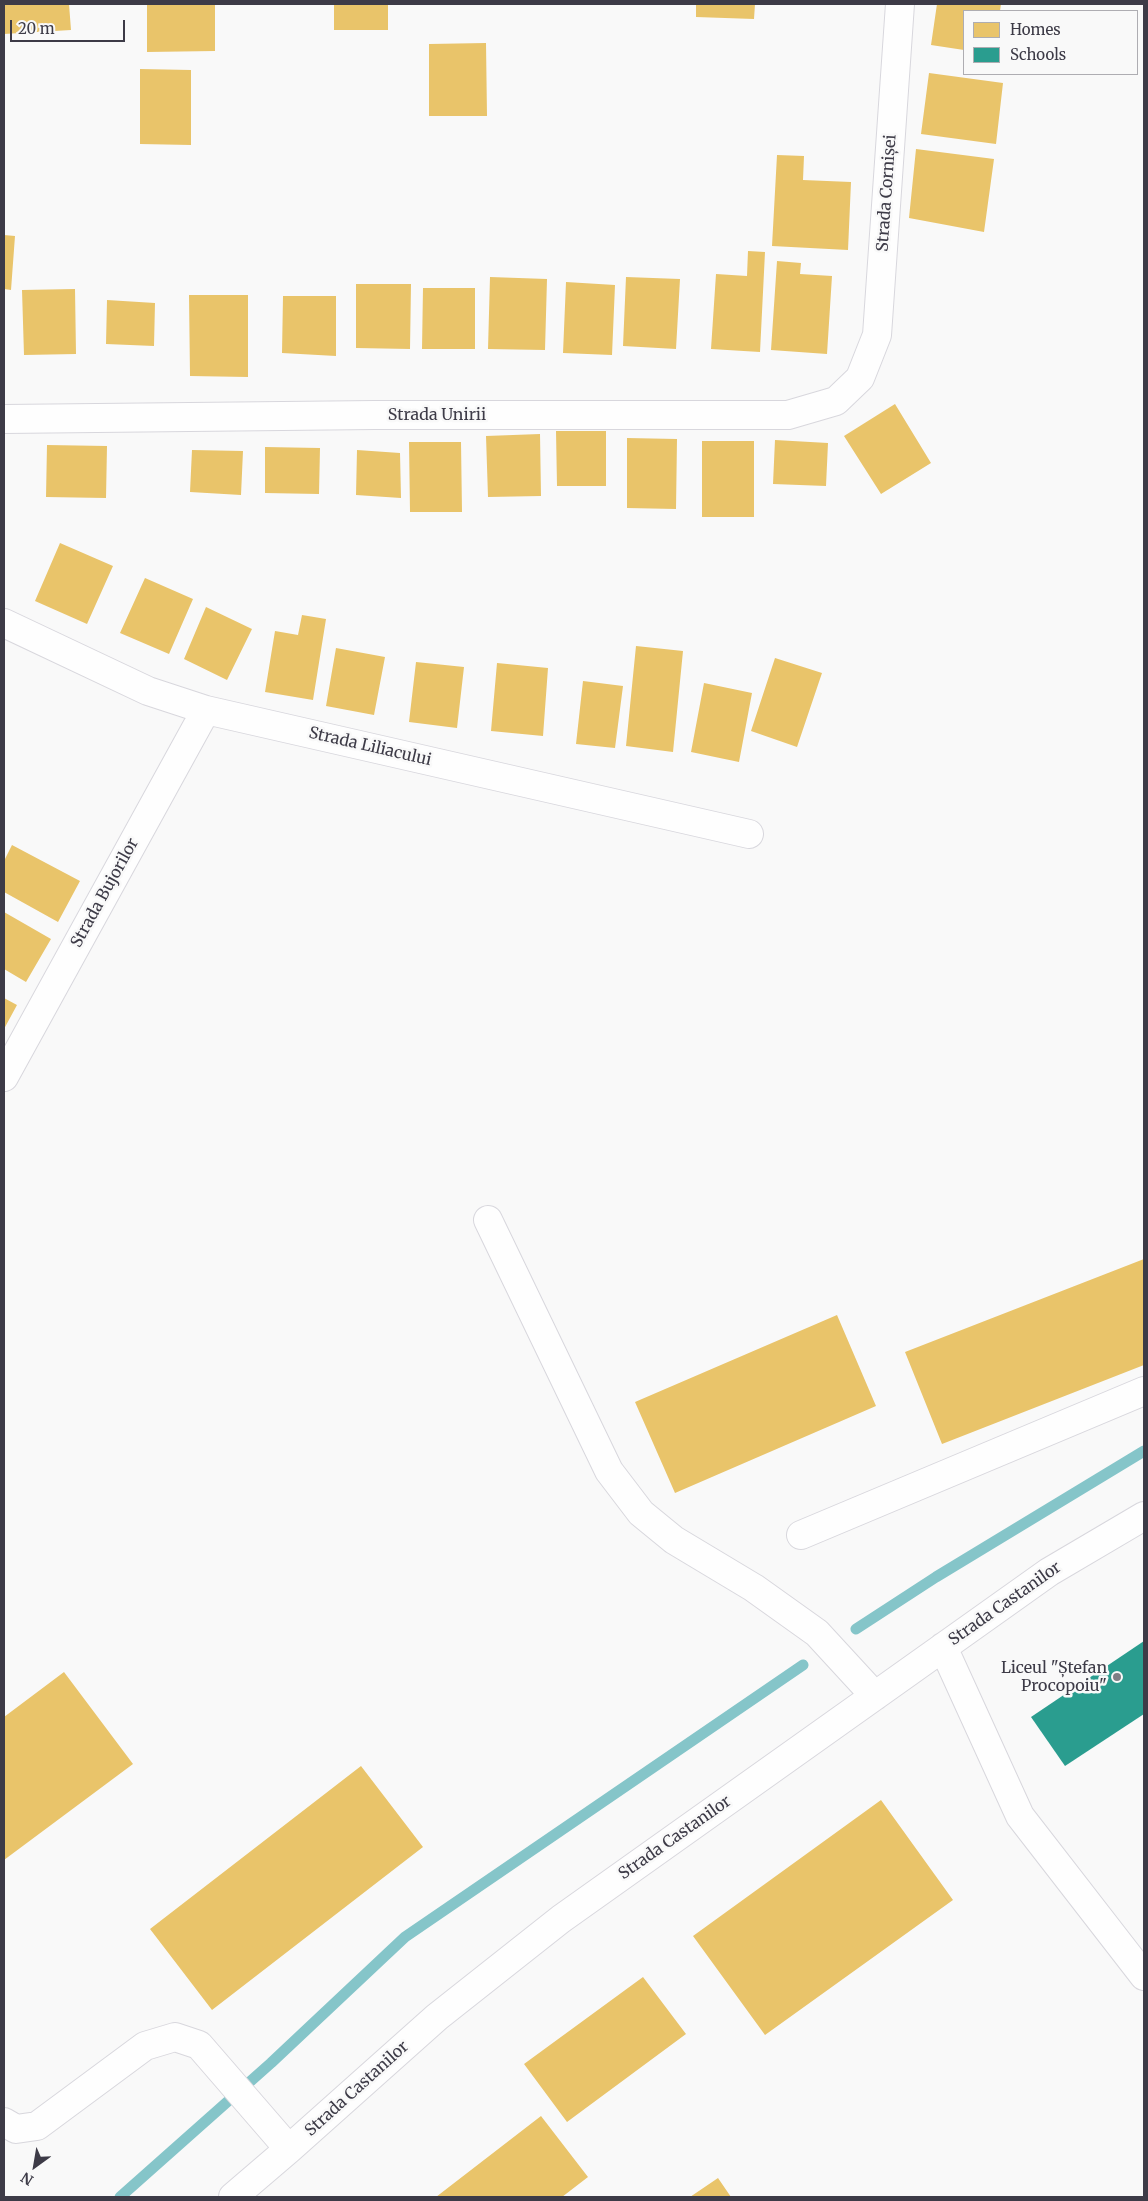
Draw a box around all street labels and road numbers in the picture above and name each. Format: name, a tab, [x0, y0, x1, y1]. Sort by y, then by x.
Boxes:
street label: Strada Cornișei	[873, 134, 901, 252]
street label: Strada Unirii	[388, 405, 486, 425]
street label: Strada Liliacului	[307, 724, 433, 770]
street label: Strada Bujorilor	[67, 835, 143, 951]
street label: Strada Castanilor	[945, 1558, 1065, 1650]
street label: Strada Castanilor	[615, 1792, 735, 1884]
street label: Strada Castanilor	[301, 2037, 413, 2141]

